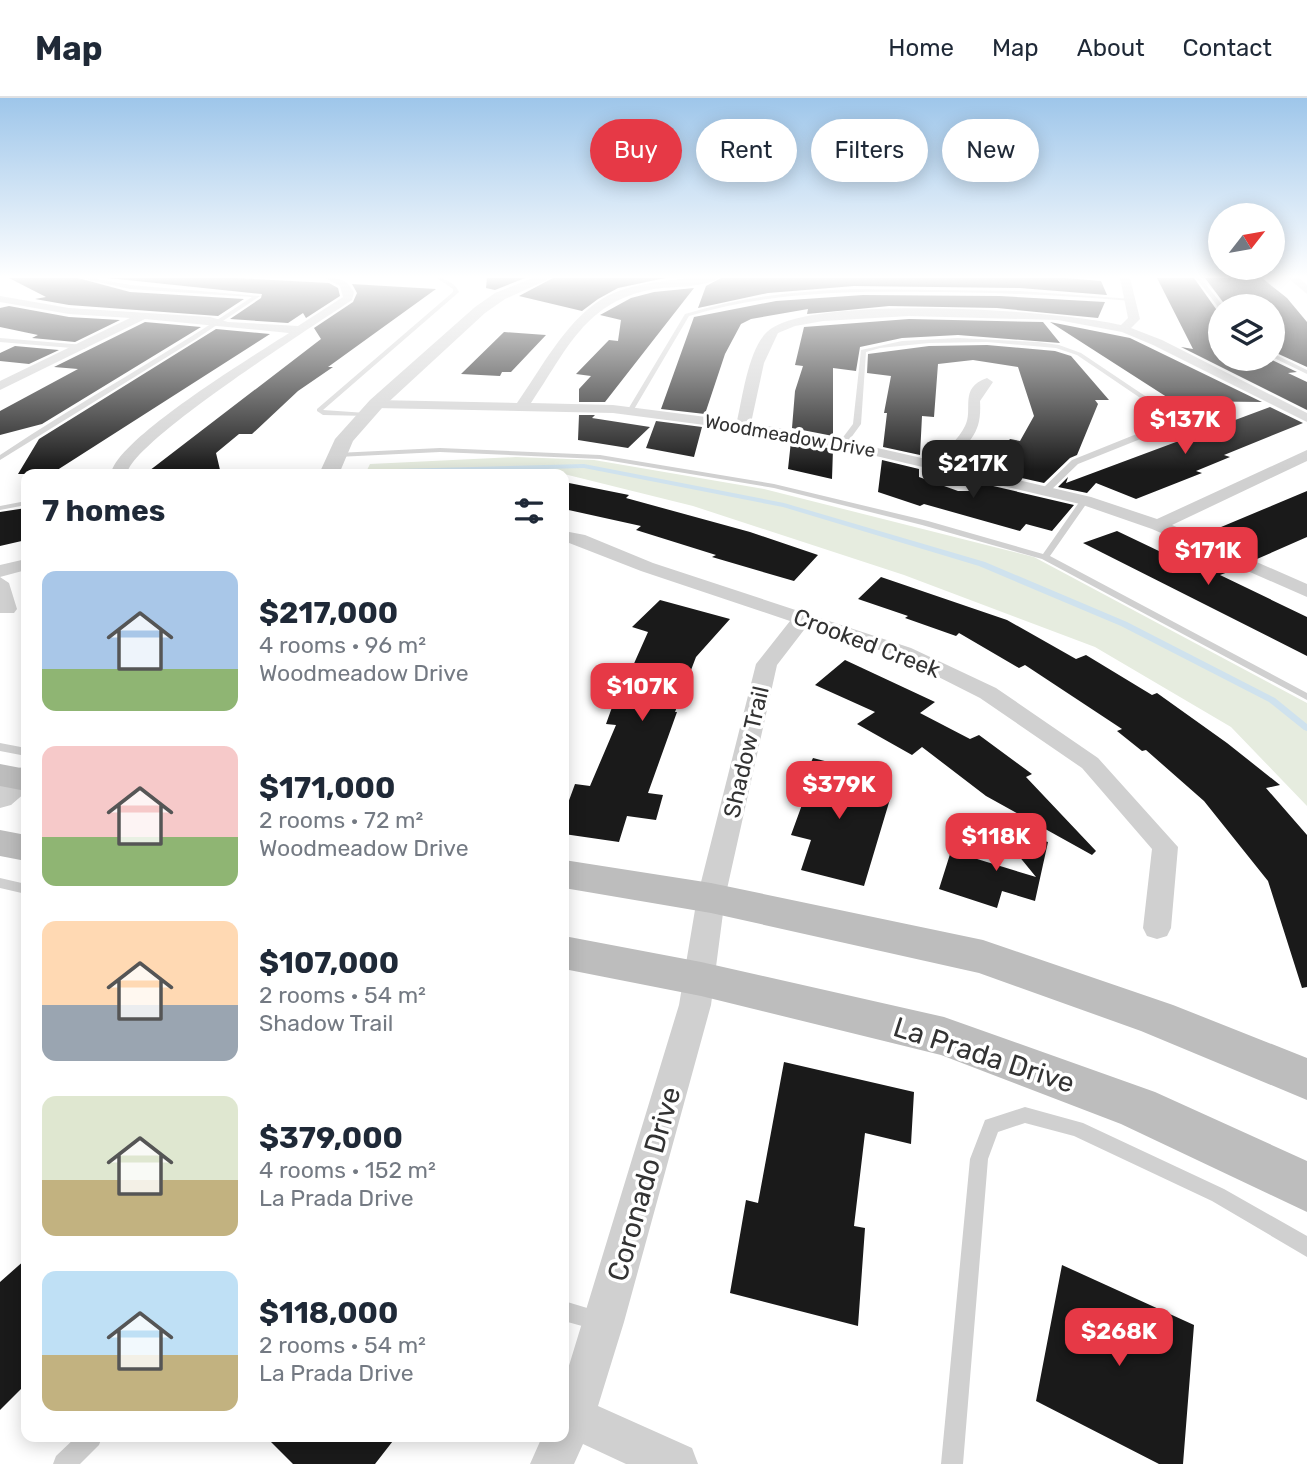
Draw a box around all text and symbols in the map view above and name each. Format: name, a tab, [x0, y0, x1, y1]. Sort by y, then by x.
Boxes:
text: Map	[35, 29, 103, 68]
text: Home	[888, 34, 954, 62]
text: Map	[992, 34, 1039, 62]
text: About	[1077, 34, 1145, 62]
text: Contact	[1183, 34, 1272, 62]
chip: Buy	[590, 119, 682, 182]
chip: Rent	[696, 119, 797, 182]
chip: Filters	[811, 119, 928, 182]
chip: New	[942, 119, 1039, 182]
north arrow	[1208, 203, 1284, 280]
map controls	[1208, 203, 1285, 371]
button: layers	[1208, 294, 1285, 371]
pin: $137K	[1136, 396, 1234, 456]
text: $137K	[1150, 405, 1220, 433]
street label: Woodmeadow Drive	[703, 410, 877, 462]
pin: $217K	[924, 440, 1022, 500]
text: $217K	[938, 449, 1008, 477]
icon: filters	[510, 492, 548, 530]
text: 7 homes	[42, 493, 165, 529]
pin: $171K	[1159, 528, 1257, 587]
text: $171K	[1175, 536, 1241, 564]
text: $217,000	[259, 595, 398, 631]
icon: home	[98, 599, 182, 683]
street label: Crooked Creek	[790, 602, 945, 684]
text: 4 rooms · 96 m²	[259, 631, 426, 659]
text: Woodmeadow Drive	[259, 659, 469, 687]
pin: $107K	[593, 664, 691, 723]
text: $107K	[607, 672, 677, 700]
street label: Shadow Trail	[717, 683, 775, 821]
pin: $379K	[790, 762, 888, 821]
text: $171,000	[259, 770, 395, 806]
text: $379K	[802, 770, 876, 798]
icon: home	[98, 774, 182, 858]
text: 2 rooms · 72 m²	[259, 806, 423, 834]
pin: $118K	[947, 814, 1045, 873]
text: $118K	[961, 822, 1031, 850]
text: Woodmeadow Drive	[259, 834, 469, 862]
text: $107,000	[259, 945, 399, 981]
icon: home	[98, 949, 182, 1033]
text: 2 rooms · 54 m²	[259, 981, 426, 1009]
text: Shadow Trail	[259, 1009, 393, 1037]
street label: La Prada Drive	[889, 1010, 1079, 1100]
street label: Coronado Drive	[600, 1083, 688, 1285]
text: $379,000	[259, 1120, 403, 1156]
icon: home	[98, 1124, 182, 1208]
text: 4 rooms · 152 m²	[259, 1156, 436, 1184]
text: La Prada Drive	[259, 1184, 414, 1212]
text: $118,000	[259, 1295, 398, 1331]
icon: home	[98, 1299, 182, 1383]
pin: $268K	[1070, 1308, 1168, 1368]
text: $268K	[1081, 1317, 1157, 1345]
text: 2 rooms · 54 m²	[259, 1331, 426, 1359]
text: La Prada Drive	[259, 1359, 414, 1387]

